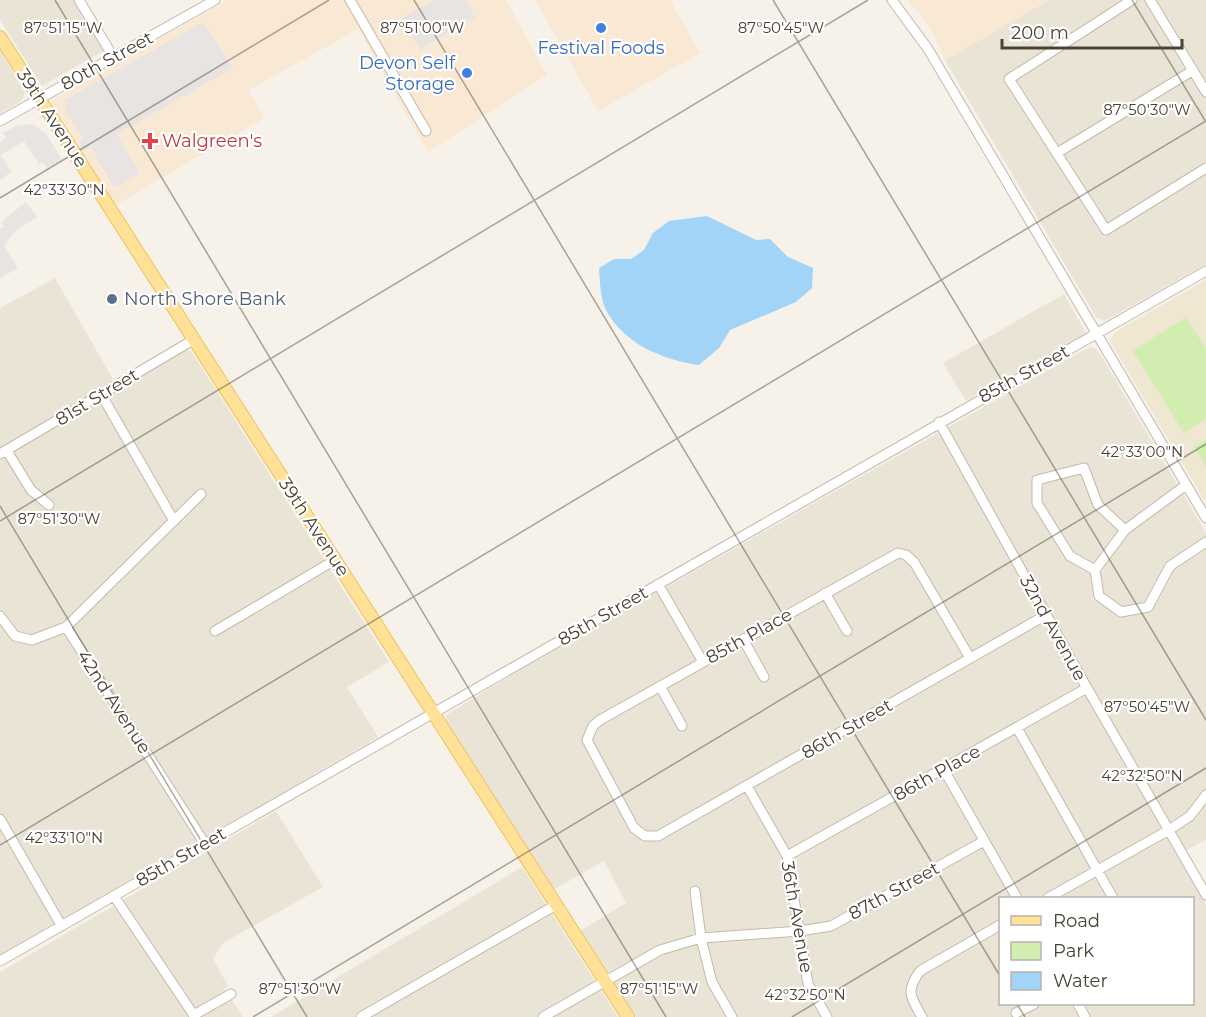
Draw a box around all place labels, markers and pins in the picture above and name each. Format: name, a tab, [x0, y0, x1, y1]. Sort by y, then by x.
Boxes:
marker: Festival Foods	[594, 21, 608, 35]
place label: Festival Foods	[537, 37, 665, 59]
place label: Devon Self Storage	[359, 52, 456, 95]
marker: Devon Self Storage	[460, 66, 474, 80]
place label: Walgreen's	[162, 130, 262, 152]
marker: Walgreen's	[143, 134, 157, 148]
place label: North Shore Bank	[124, 288, 286, 310]
marker: North Shore Bank	[105, 292, 119, 306]

